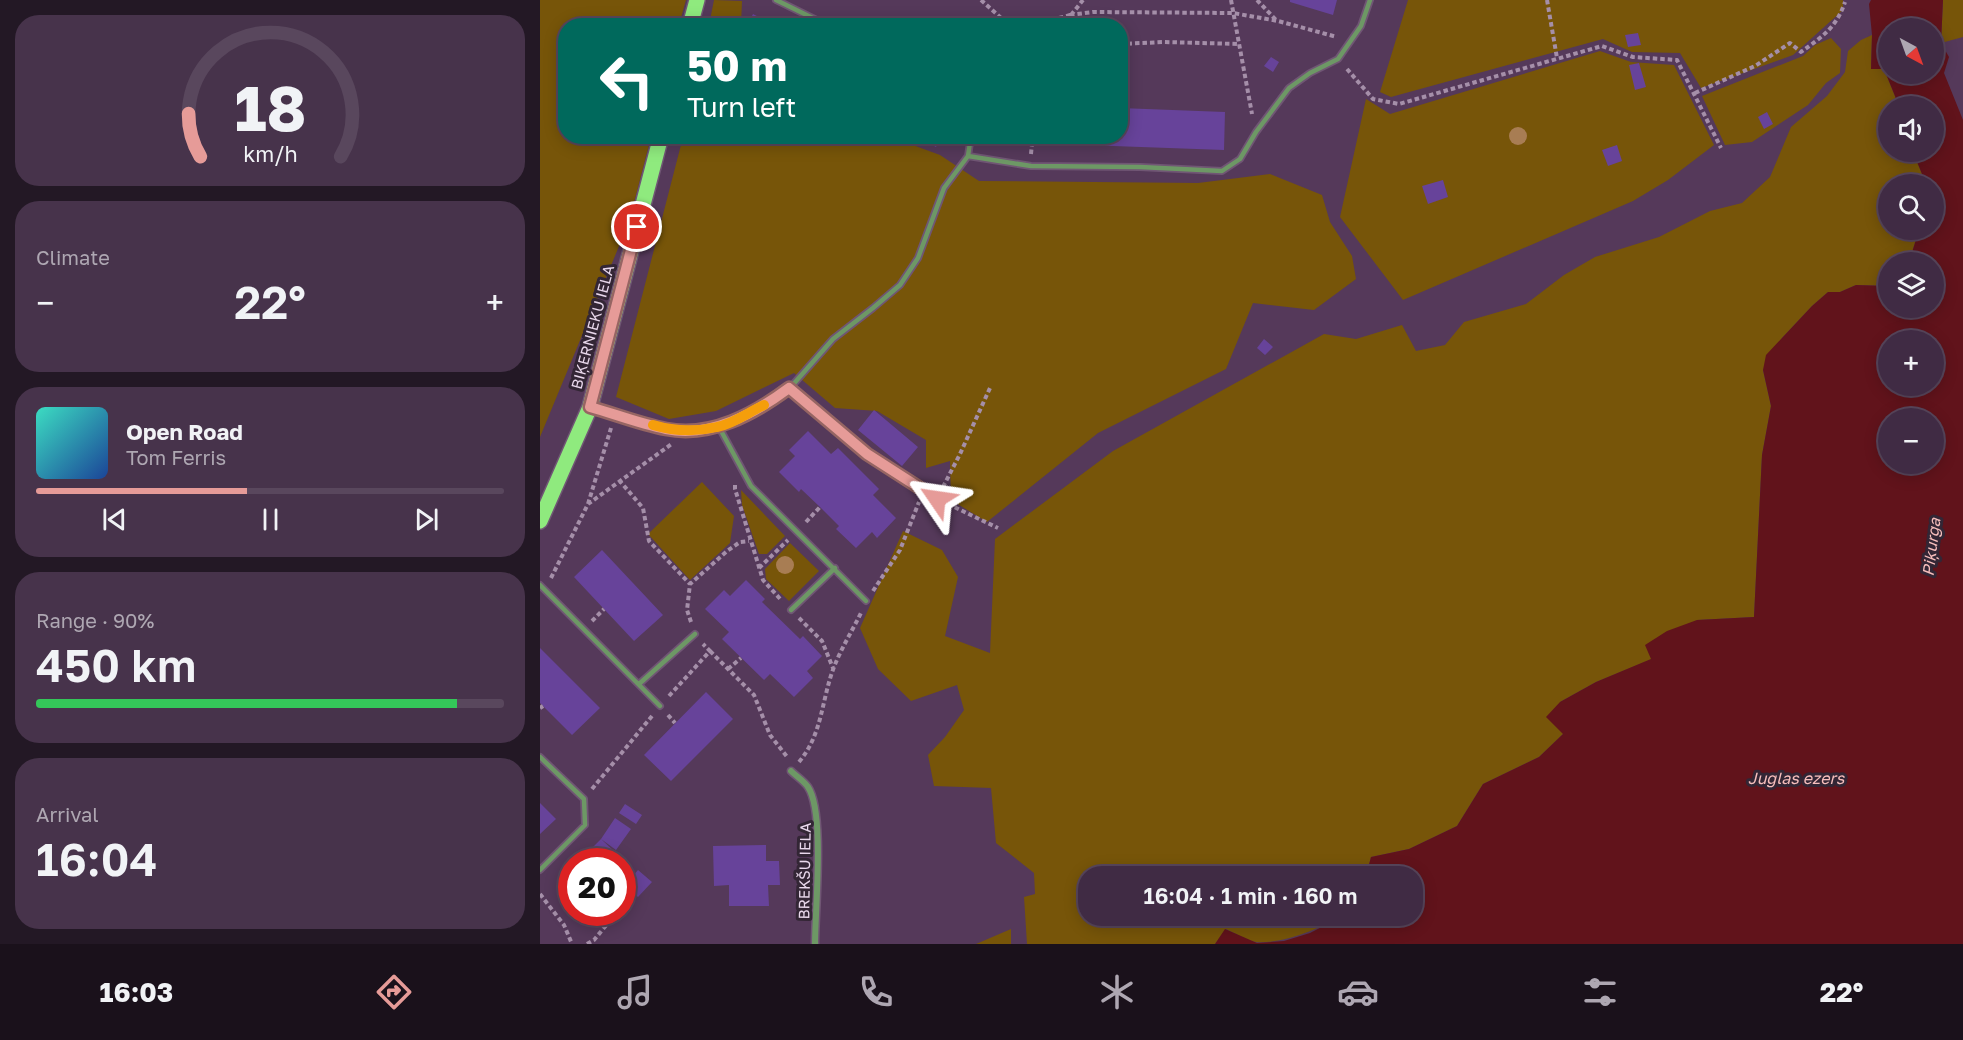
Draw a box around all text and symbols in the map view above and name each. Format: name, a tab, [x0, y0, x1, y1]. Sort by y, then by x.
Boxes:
north arrow	[1878, 18, 1944, 84]
map controls	[1878, 18, 1944, 474]
text: 50 m	[687, 40, 787, 90]
icon: left	[588, 42, 666, 120]
text: 18	[234, 71, 306, 146]
text: Turn left	[687, 91, 796, 123]
button: sound	[1878, 96, 1944, 162]
text: km/h	[243, 142, 297, 168]
button: search	[1878, 174, 1944, 240]
pin	[611, 201, 662, 252]
icon: arrive	[620, 210, 653, 243]
text: Climate	[36, 245, 110, 269]
button: layers	[1878, 252, 1944, 318]
street label: BIĶERNIEKU IELA	[567, 263, 618, 391]
text: 22°	[234, 275, 306, 329]
text: −	[36, 283, 54, 322]
text: +	[486, 283, 504, 322]
button: +	[1878, 330, 1944, 396]
button: −	[1878, 408, 1944, 474]
text: Open Road	[126, 418, 243, 445]
text: Tom Ferris	[126, 445, 226, 469]
position arrow	[905, 467, 969, 531]
icon: previous	[98, 503, 131, 536]
icon: pause	[254, 503, 287, 536]
icon: next	[410, 503, 443, 536]
water label: Piķurga	[1918, 516, 1945, 577]
text: Range · 90%	[36, 608, 154, 632]
text: 450 km	[36, 638, 196, 692]
water label: Juglas ezers	[1748, 768, 1846, 788]
text: Arrival	[36, 802, 99, 826]
street label: BREKŠU IELA	[794, 823, 814, 919]
text: 16:04	[36, 832, 158, 886]
speed limit sign: 20	[558, 848, 636, 926]
text: 16:04 · 1 min · 160 m	[1144, 882, 1357, 909]
icon: directions	[373, 971, 415, 1013]
icon: music	[614, 971, 656, 1013]
icon: phone	[855, 971, 897, 1013]
icon: climate	[1096, 971, 1138, 1013]
icon: car	[1337, 971, 1379, 1013]
icon: filters	[1579, 971, 1621, 1013]
text: 16:03	[100, 976, 173, 1008]
text: 22°	[1820, 976, 1863, 1008]

